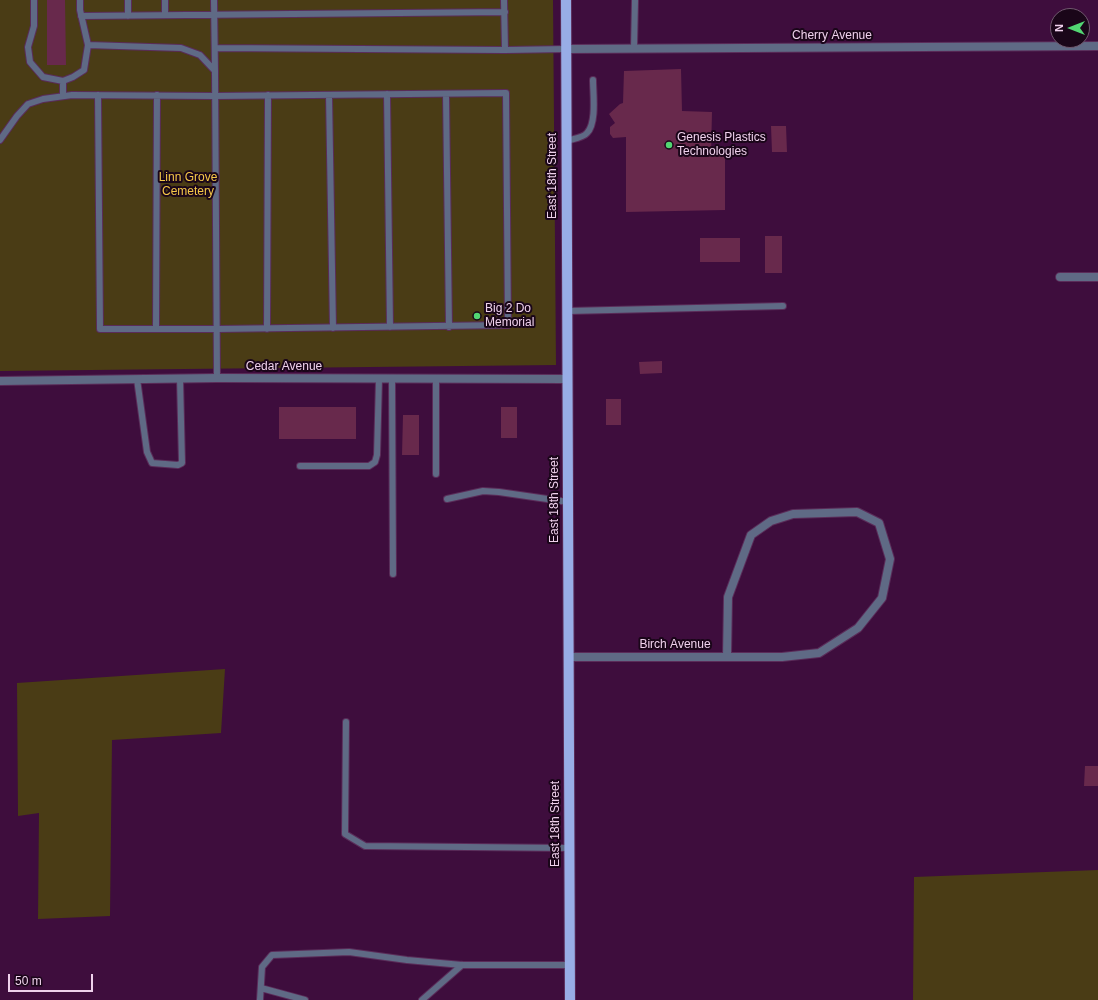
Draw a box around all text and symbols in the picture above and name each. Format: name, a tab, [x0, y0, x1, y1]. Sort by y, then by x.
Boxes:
north arrow	[1050, 8, 1090, 48]
text: N	[1053, 24, 1065, 32]
street label: Cherry Avenue	[792, 29, 872, 43]
place label: Genesis Plastics Technologies	[677, 131, 766, 159]
street label: East 18th Street	[546, 133, 560, 219]
marker: Genesis Plastics Technologies	[664, 140, 674, 150]
park label: Linn Grove Cemetery	[159, 171, 217, 199]
place label: Big 2 Do Memorial	[485, 302, 534, 330]
marker: Big 2 Do Memorial	[472, 311, 482, 321]
street label: Cedar Avenue	[246, 360, 322, 374]
street label: East 18th Street	[548, 457, 562, 543]
street label: Birch Avenue	[639, 638, 711, 652]
street label: East 18th Street	[549, 781, 563, 867]
scale bar	[10, 966, 95, 992]
text: 50 m	[15, 974, 42, 988]

